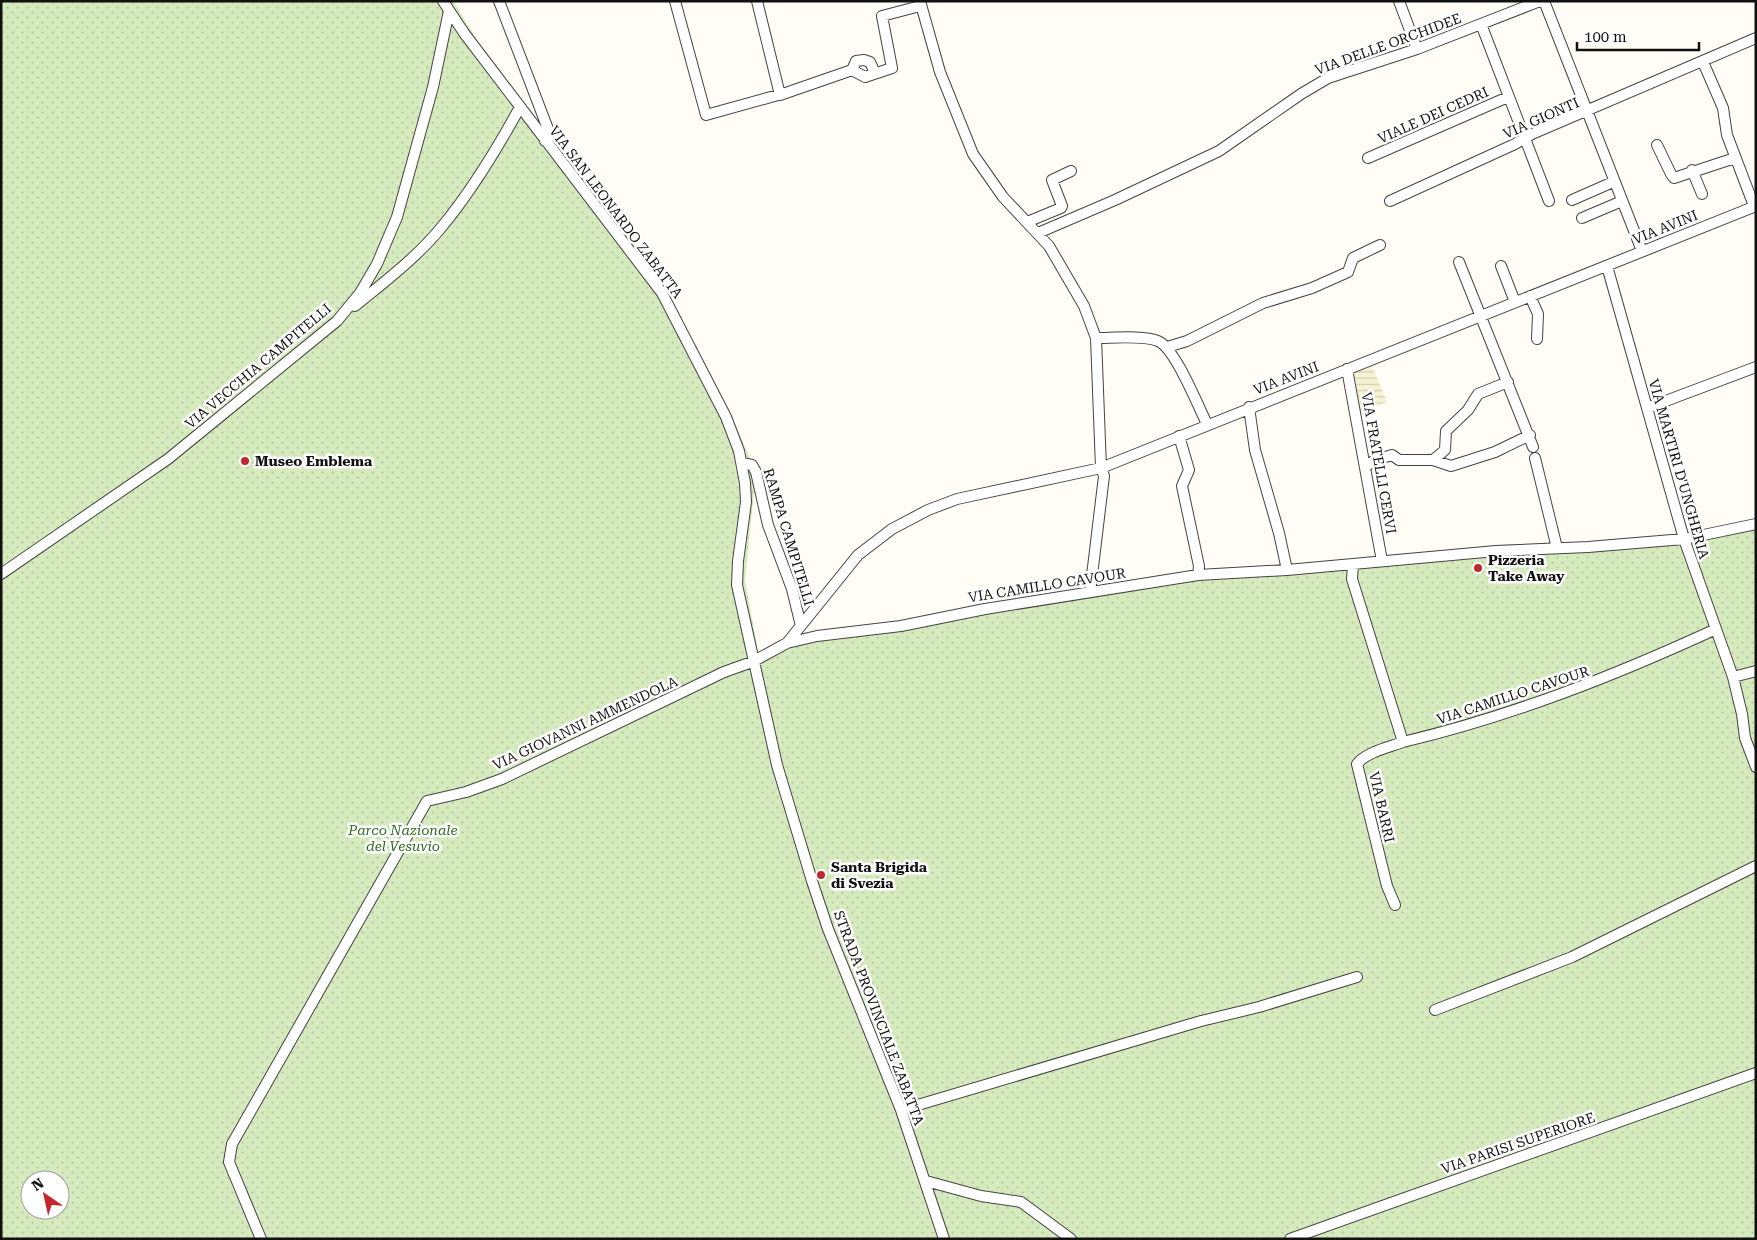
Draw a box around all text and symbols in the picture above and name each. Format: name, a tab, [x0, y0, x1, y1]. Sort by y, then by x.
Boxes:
street label: VIA DELLE ORCHIDEE	[1313, 10, 1463, 78]
scale bar	[1577, 20, 1700, 52]
text: 100 m	[1584, 28, 1627, 46]
street label: VIALE DEI CEDRI	[1375, 83, 1491, 147]
street label: VIA GIONTI	[1501, 94, 1581, 142]
street label: VIA SAN LEONARDO ZABATTA	[546, 123, 686, 301]
street label: VIA AVINI	[1630, 207, 1700, 247]
street label: VIA VECCHIA CAMPITELLI	[182, 300, 334, 432]
street label: VIA AVINI	[1251, 358, 1321, 398]
street label: VIA MARTIRI D'UNGHERIA	[1646, 377, 1712, 561]
street label: VIA FRATELLI CERVI	[1359, 391, 1399, 535]
place label: Museo Emblema	[255, 453, 373, 469]
marker: Museo Emblema	[239, 455, 251, 467]
street label: RAMPA CAMPITELLI	[760, 466, 818, 608]
place label: Pizzeria Take Away	[1488, 552, 1565, 584]
marker: Pizzeria Take Away	[1472, 562, 1484, 574]
street label: VIA CAMILLO CAVOUR	[967, 565, 1127, 605]
street label: VIA CAMILLO CAVOUR	[1435, 663, 1591, 727]
street label: VIA GIOVANNI AMMENDOLA	[490, 673, 680, 773]
street label: VIA BARRI	[1366, 770, 1398, 844]
park label: Parco Nazionale del Vesuvio	[347, 822, 458, 854]
place label: Santa Brigida di Svezia	[831, 859, 928, 891]
marker: Santa Brigida di Svezia	[815, 869, 827, 881]
street label: STRADA PROVINCIALE ZABATTA	[831, 908, 927, 1128]
street label: VIA PARISI SUPERIORE	[1439, 1109, 1597, 1177]
north arrow	[20, 1170, 70, 1220]
text: N	[29, 1174, 47, 1194]

